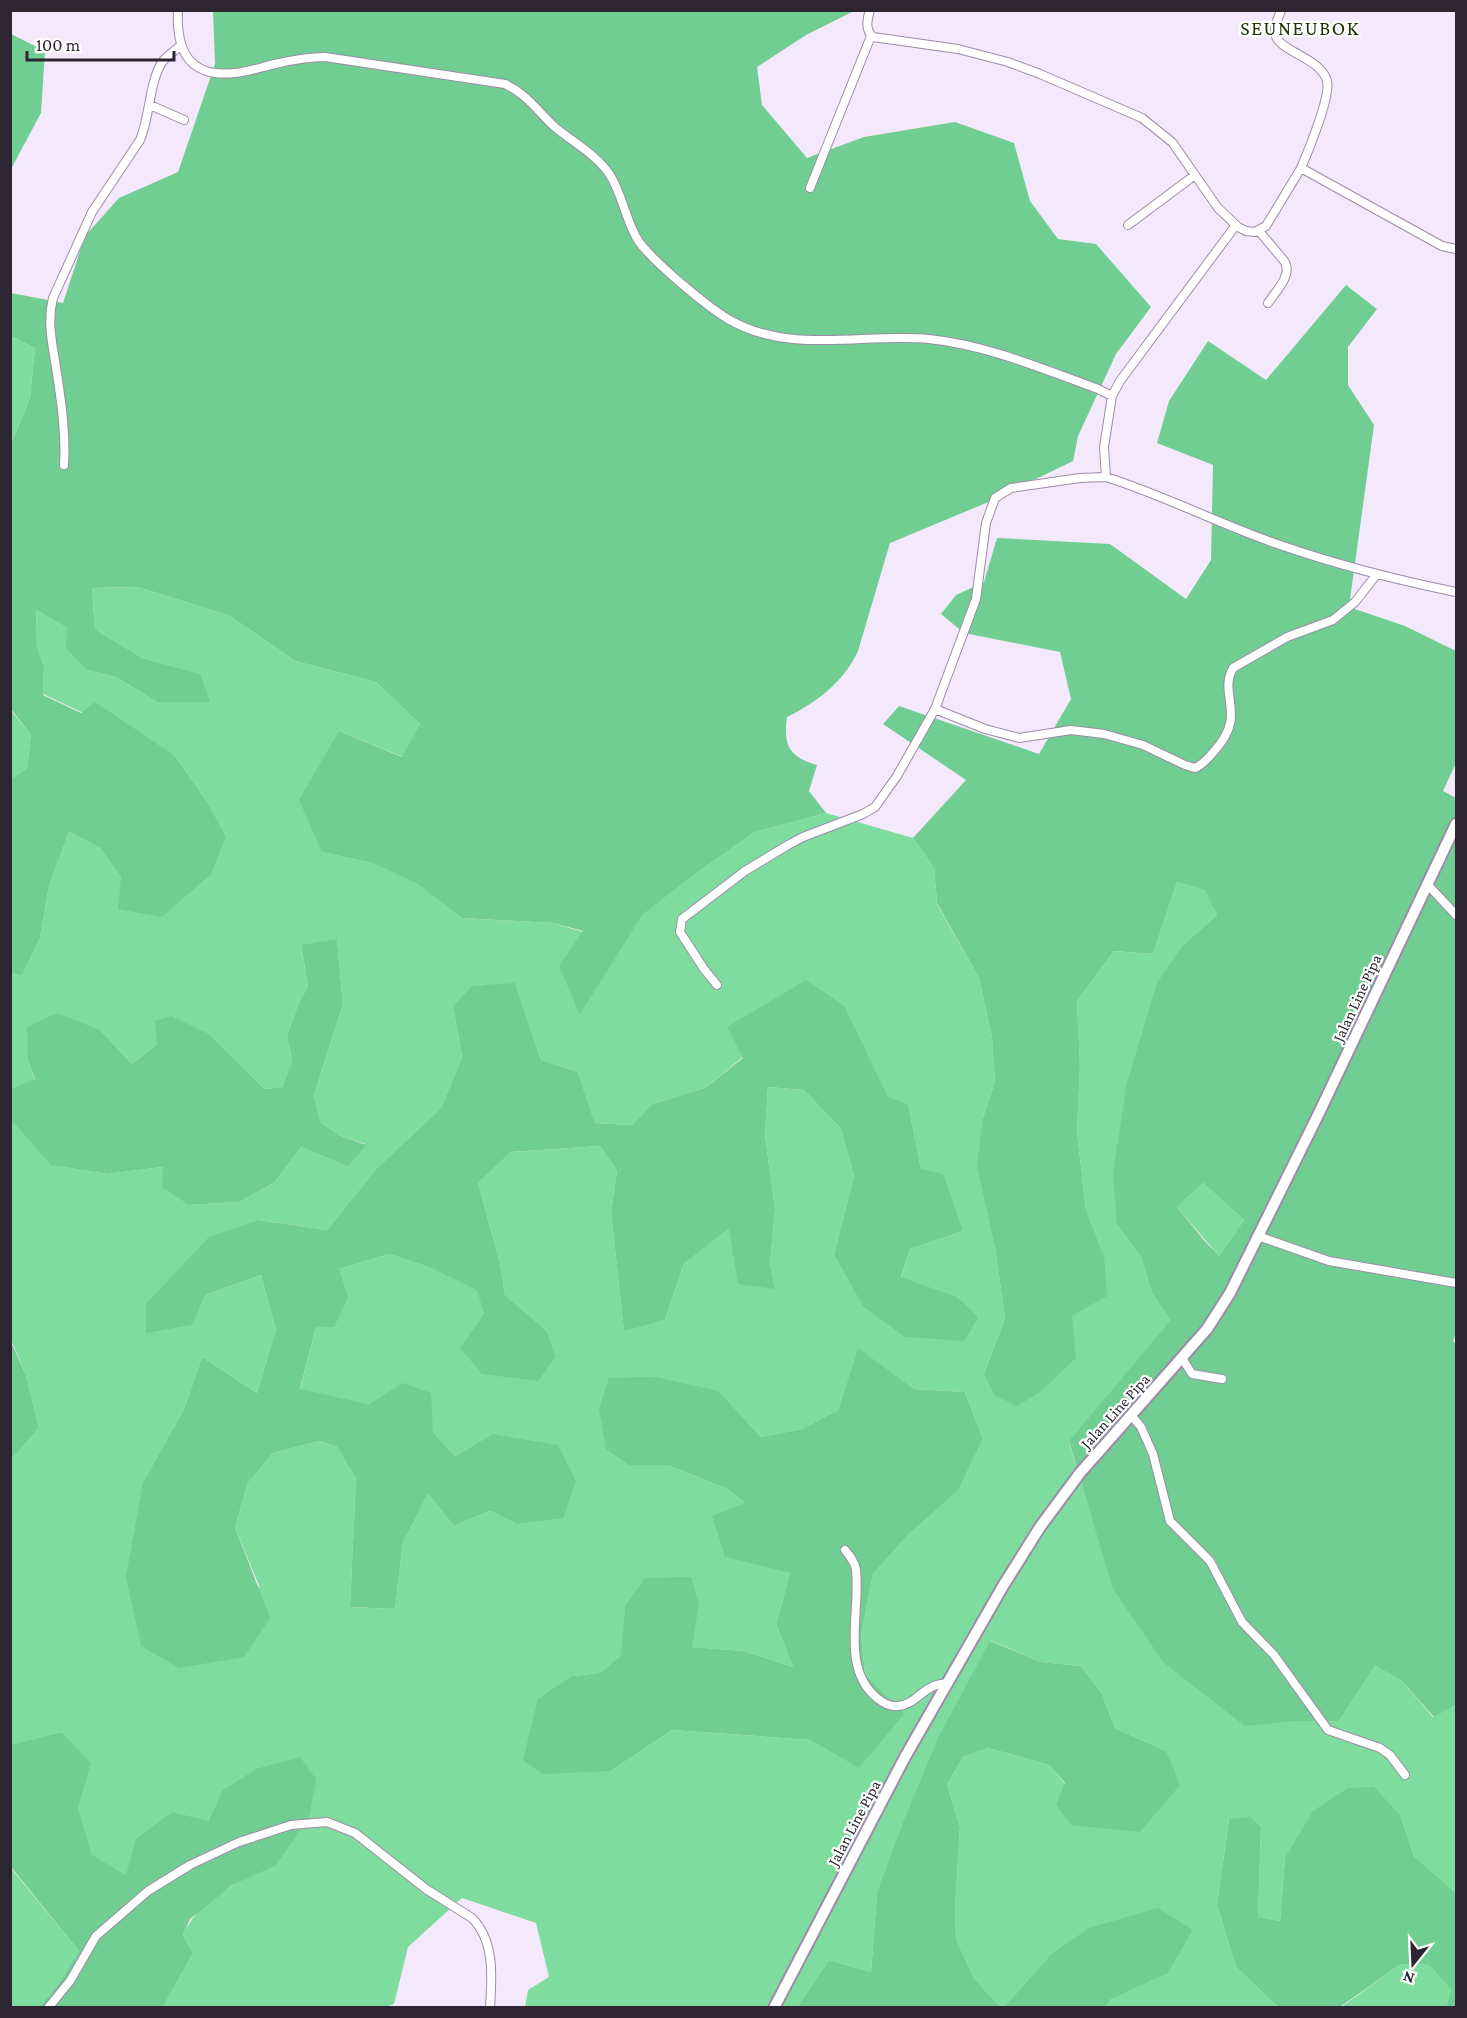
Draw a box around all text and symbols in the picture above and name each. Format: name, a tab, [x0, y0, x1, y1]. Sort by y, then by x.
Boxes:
district label: SEUNEUBOK	[1240, 17, 1360, 39]
scale bar	[27, 24, 174, 62]
text: 100 m	[36, 35, 81, 55]
street label: Jalan Line Pipa	[1329, 951, 1386, 1046]
street label: Jalan Line Pipa	[1076, 1370, 1154, 1454]
street label: Jalan Line Pipa	[823, 1777, 885, 1871]
north arrow	[1383, 1934, 1443, 1994]
text: N	[1401, 1968, 1416, 1988]

